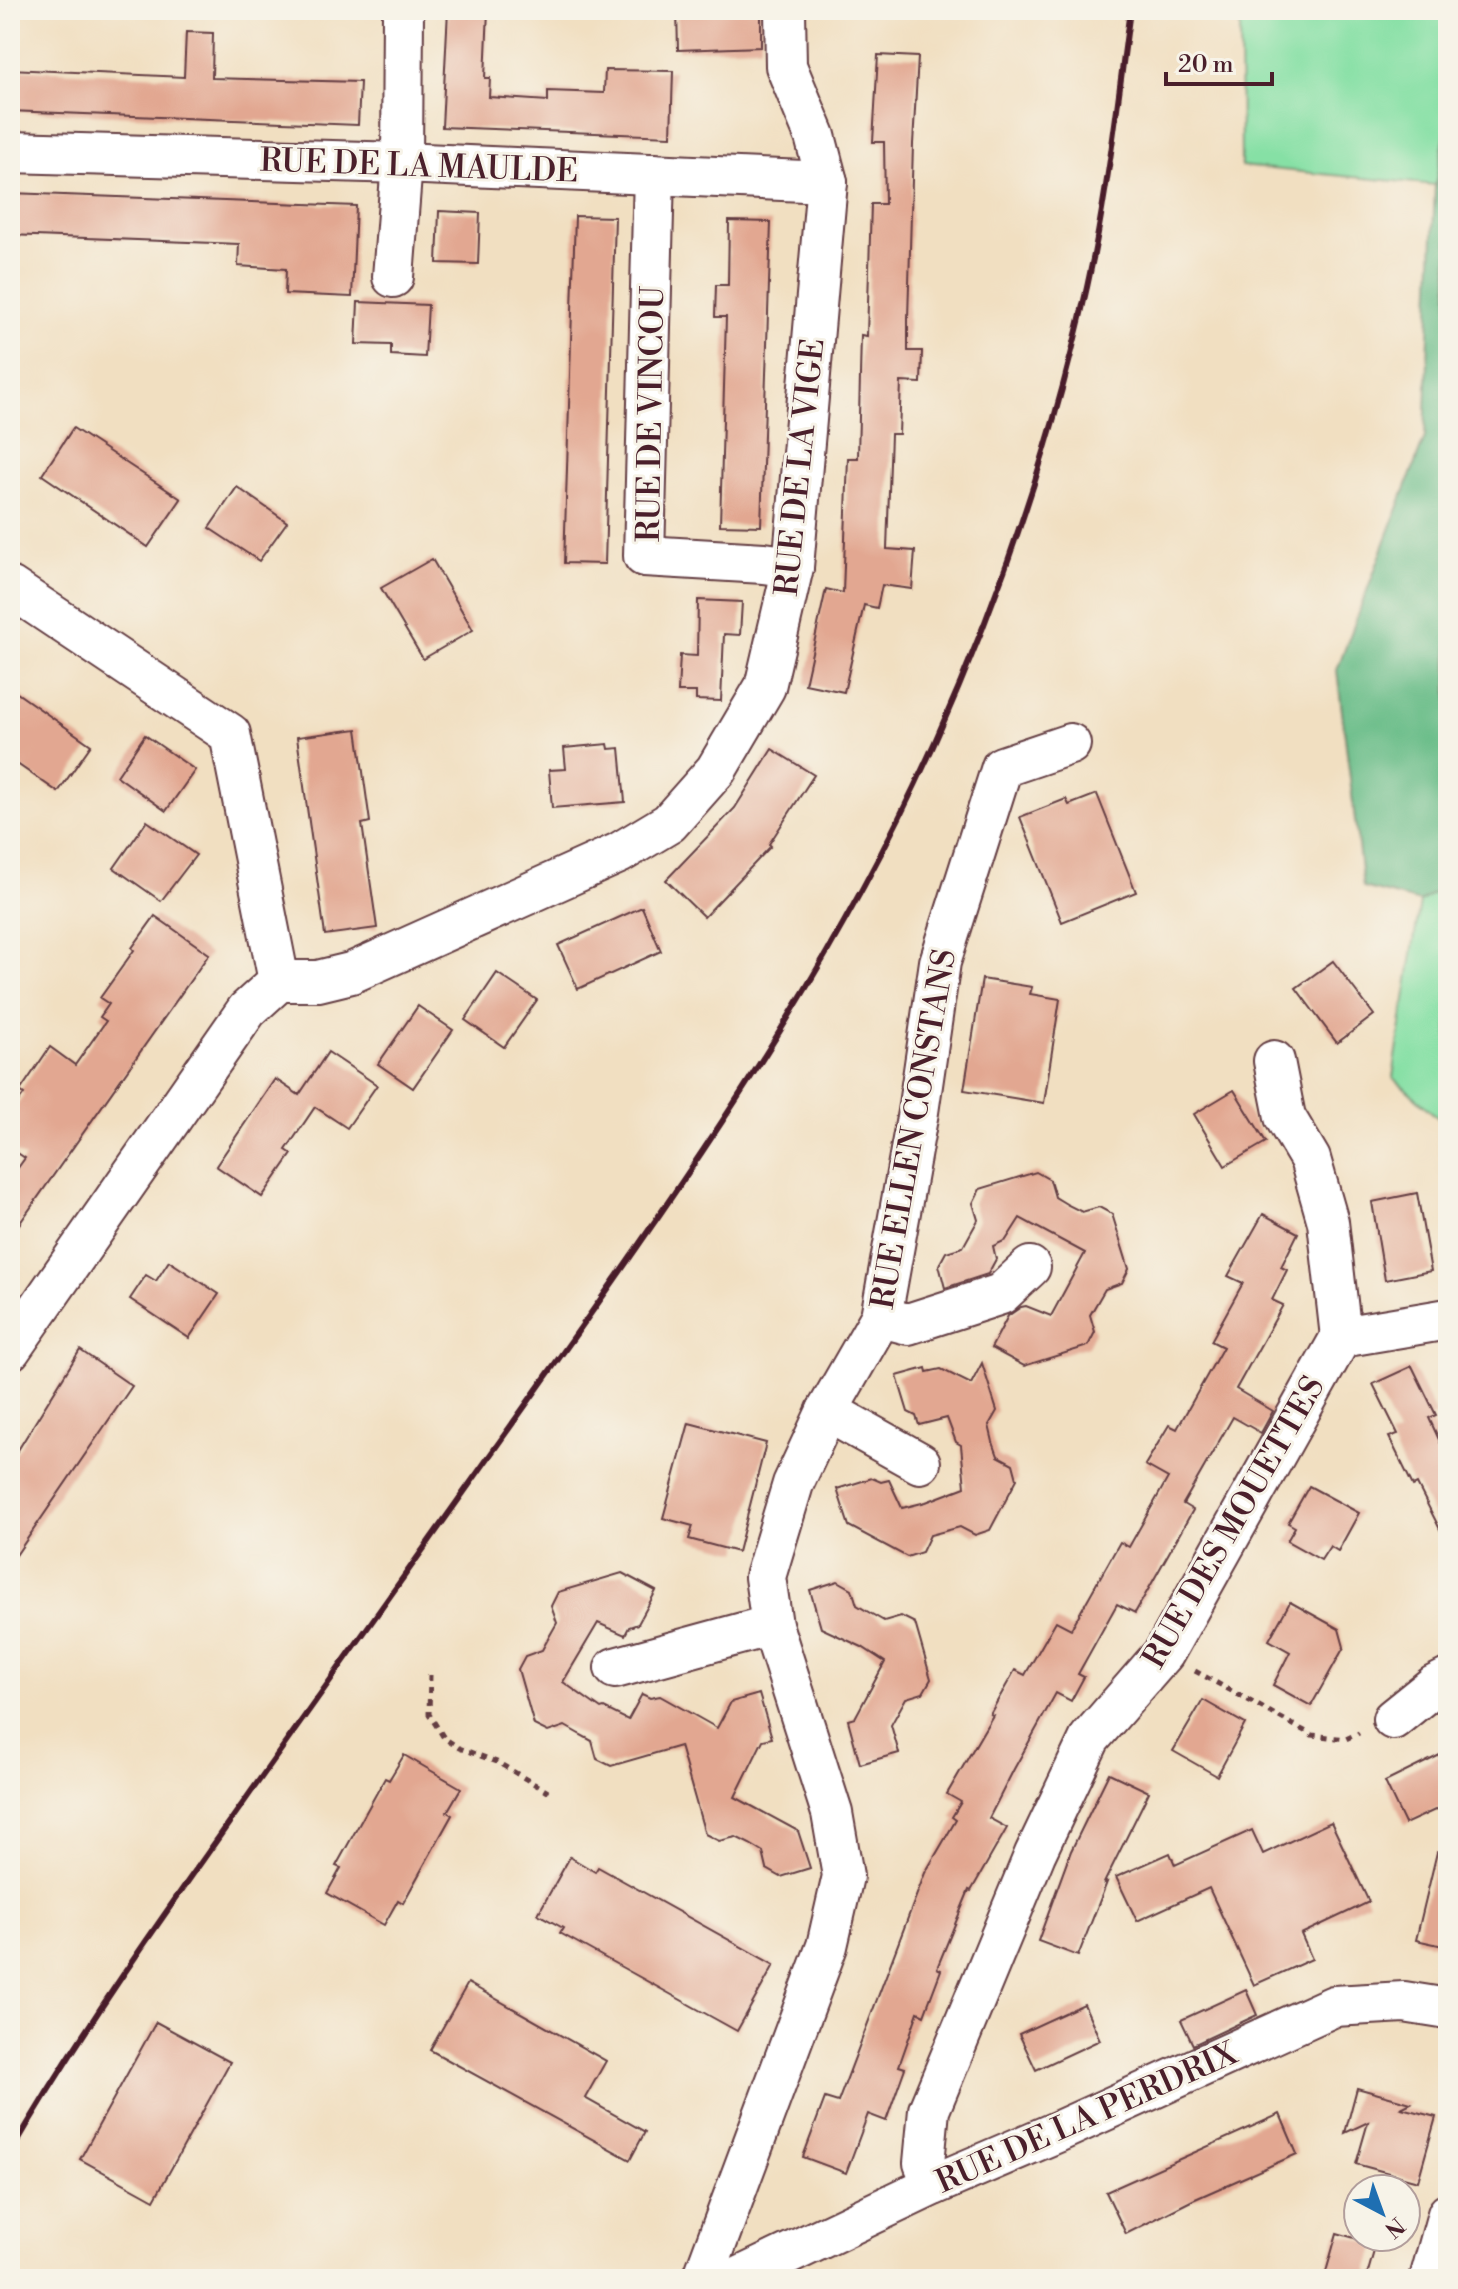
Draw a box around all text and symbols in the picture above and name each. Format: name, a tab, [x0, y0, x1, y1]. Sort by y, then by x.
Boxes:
scale bar	[1166, 36, 1272, 86]
text: 20 m	[1178, 50, 1234, 80]
street label: RUE DE LA MAULDE	[259, 140, 579, 192]
street label: RUE DE VINCOU	[629, 285, 673, 542]
street label: RUE DE LA VIGE	[767, 336, 833, 598]
street label: RUE ELLEN CONSTANS	[863, 946, 965, 1312]
street label: RUE DES MOUETTES	[1134, 1369, 1334, 1676]
street label: RUE DE LA PERDRIX	[930, 2033, 1244, 2202]
north arrow	[1342, 2173, 1422, 2253]
text: N	[1378, 2211, 1410, 2243]

